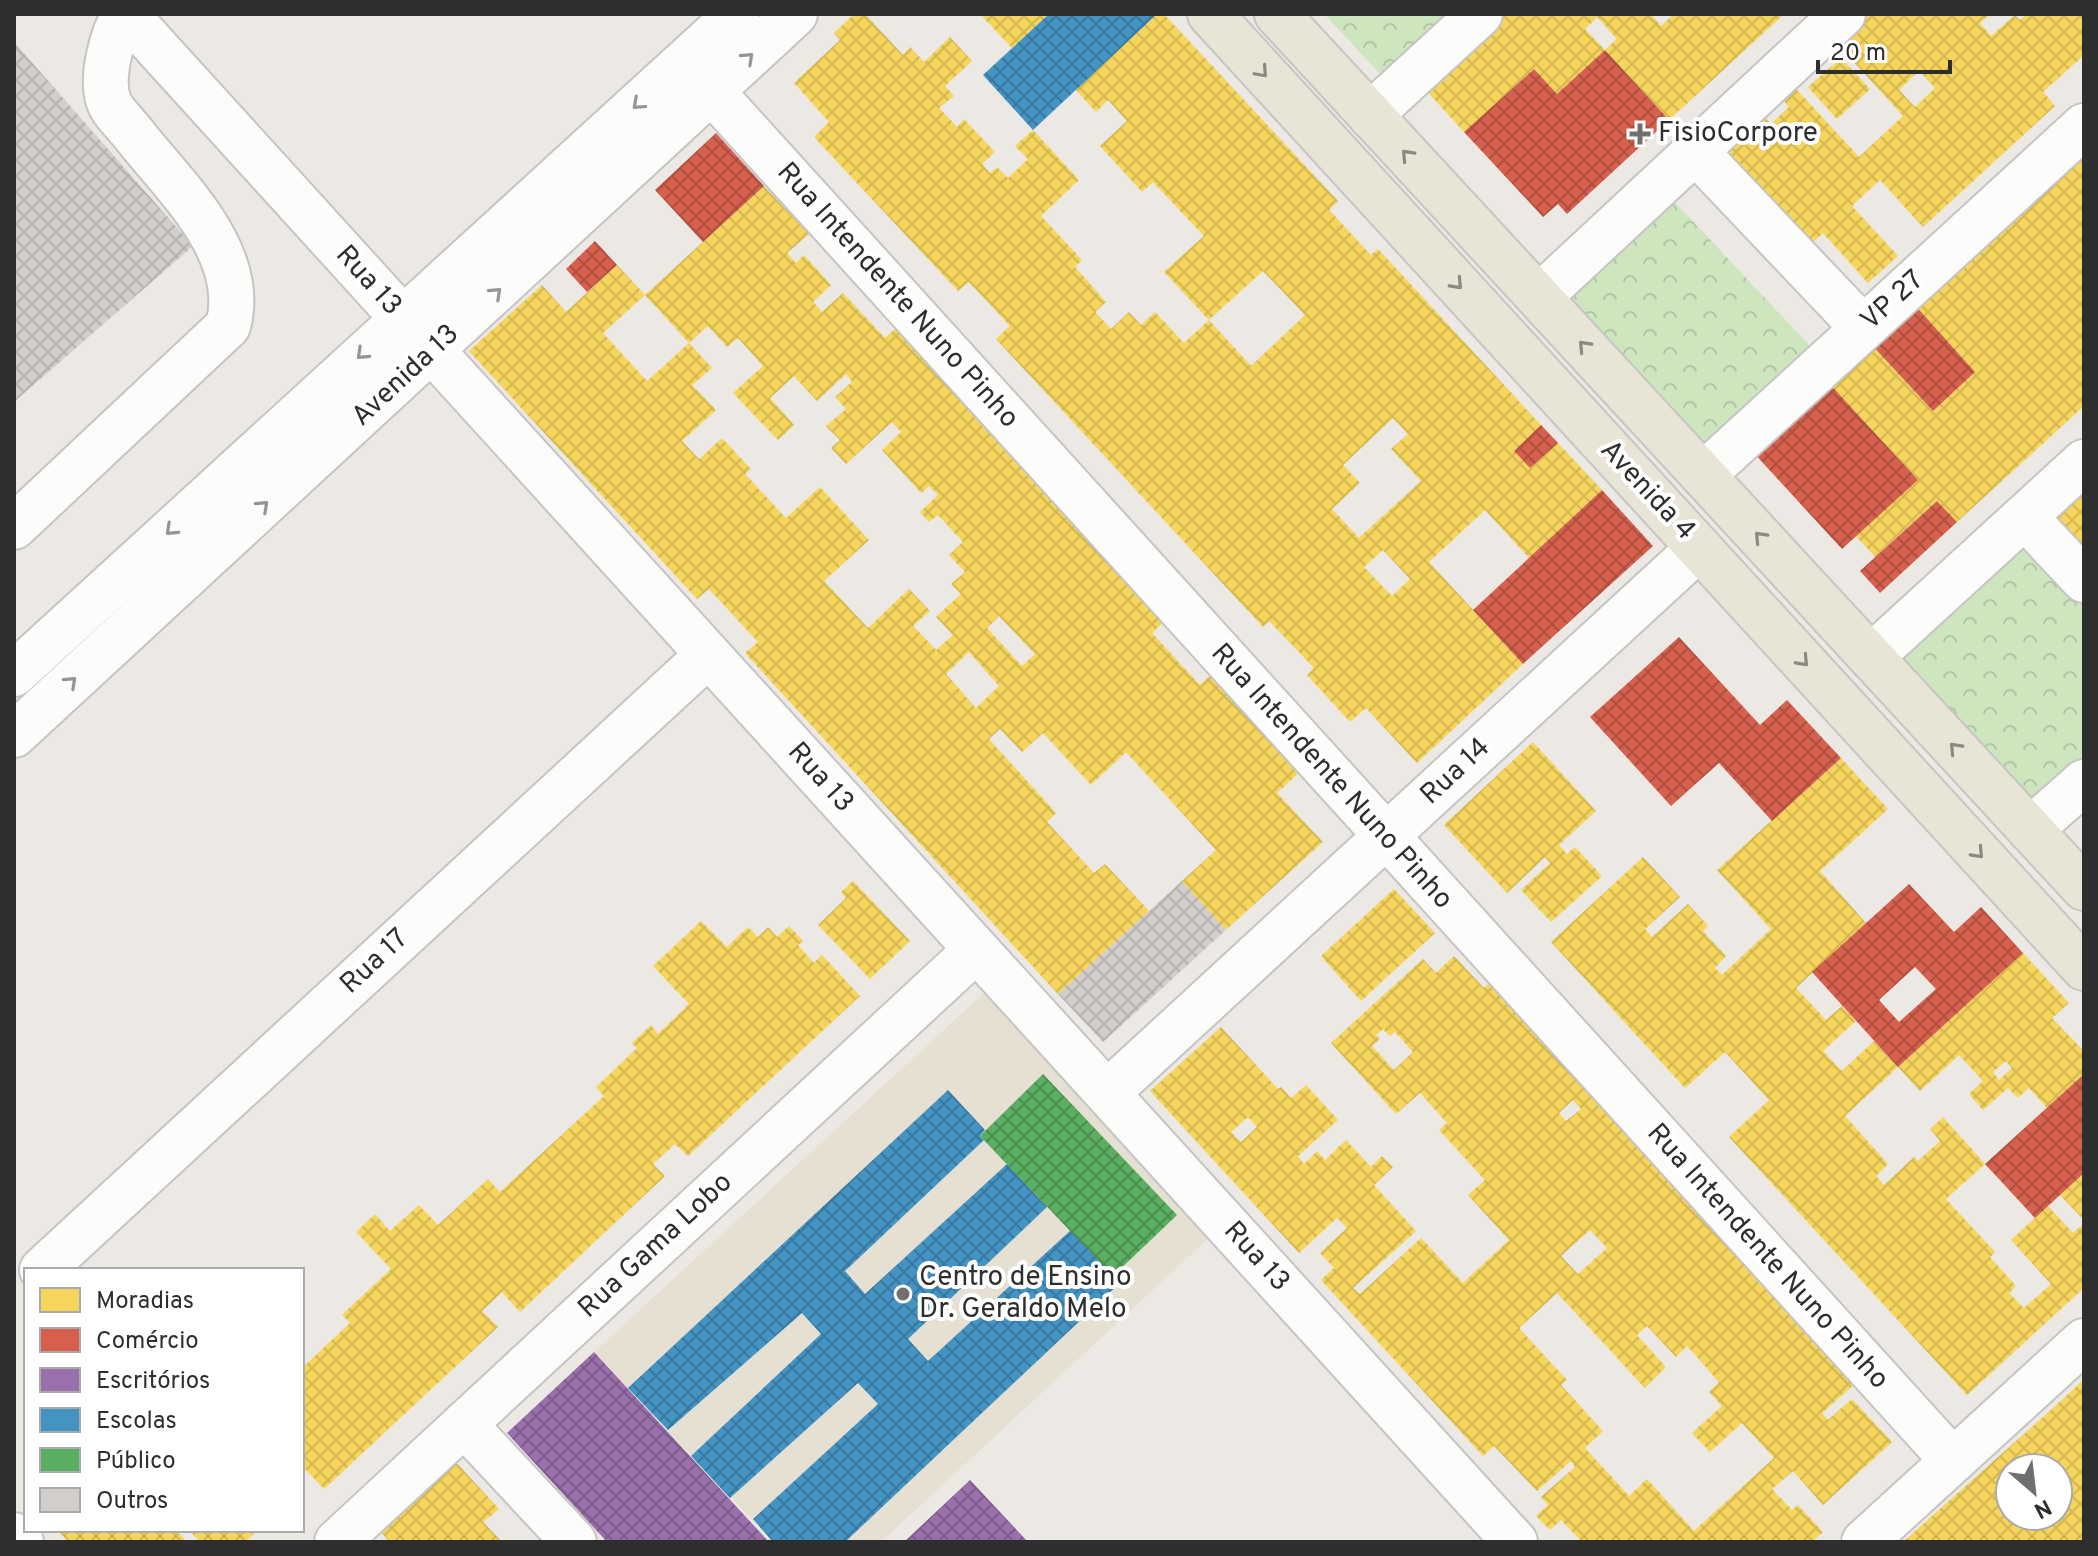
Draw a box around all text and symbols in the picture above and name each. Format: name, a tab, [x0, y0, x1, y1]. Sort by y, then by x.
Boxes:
scale bar	[1818, 24, 1950, 74]
text: 20 m	[1830, 39, 1886, 69]
one-way arrow	[739, 53, 753, 68]
one-way arrow	[1253, 62, 1267, 77]
one-way arrow	[633, 95, 648, 109]
place label: FisioCorpore	[1658, 116, 1818, 152]
marker: FisioCorpore	[1629, 123, 1651, 145]
one-way arrow	[1402, 149, 1416, 164]
street label: Rua Intendente Nuno Pinho	[768, 156, 1026, 436]
street label: Rua 13	[327, 238, 409, 324]
street label: VP 27	[1854, 263, 1932, 339]
one-way arrow	[1447, 275, 1462, 289]
one-way arrow	[487, 287, 501, 302]
street label: Avenida 13	[345, 317, 467, 435]
one-way arrow	[1579, 340, 1593, 355]
one-way arrow	[357, 344, 372, 358]
street label: Avenida 4	[1591, 433, 1703, 549]
one-way arrow	[254, 501, 268, 516]
one-way arrow	[166, 520, 180, 535]
one-way arrow	[1755, 531, 1769, 546]
street label: Rua Intendente Nuno Pinho	[1202, 637, 1460, 917]
one-way arrow	[1793, 652, 1807, 667]
one-way arrow	[62, 678, 77, 692]
street label: Rua 14	[1413, 731, 1499, 813]
street label: Rua 13	[779, 735, 861, 821]
one-way arrow	[1951, 743, 1965, 758]
one-way arrow	[1969, 844, 1984, 858]
street label: Rua 17	[333, 921, 417, 1003]
street label: Rua Intendente Nuno Pinho	[1638, 1117, 1896, 1397]
street label: Rua Gama Lobo	[571, 1165, 741, 1327]
street label: Rua 13	[1215, 1214, 1297, 1300]
place label: Centro de Ensino Dr. Geraldo Melo	[919, 1260, 1132, 1328]
legend	[24, 1268, 304, 1532]
marker: Centro de Ensino Dr. Geraldo Melo	[894, 1285, 912, 1303]
text: Moradias	[96, 1287, 194, 1317]
text: Comércio	[96, 1327, 199, 1357]
text: Escritórios	[96, 1367, 210, 1397]
text: Escolas	[96, 1407, 177, 1437]
text: Público	[96, 1447, 176, 1477]
north arrow	[1994, 1452, 2074, 1532]
text: Outros	[96, 1487, 168, 1517]
text: N	[2029, 1492, 2056, 1523]

